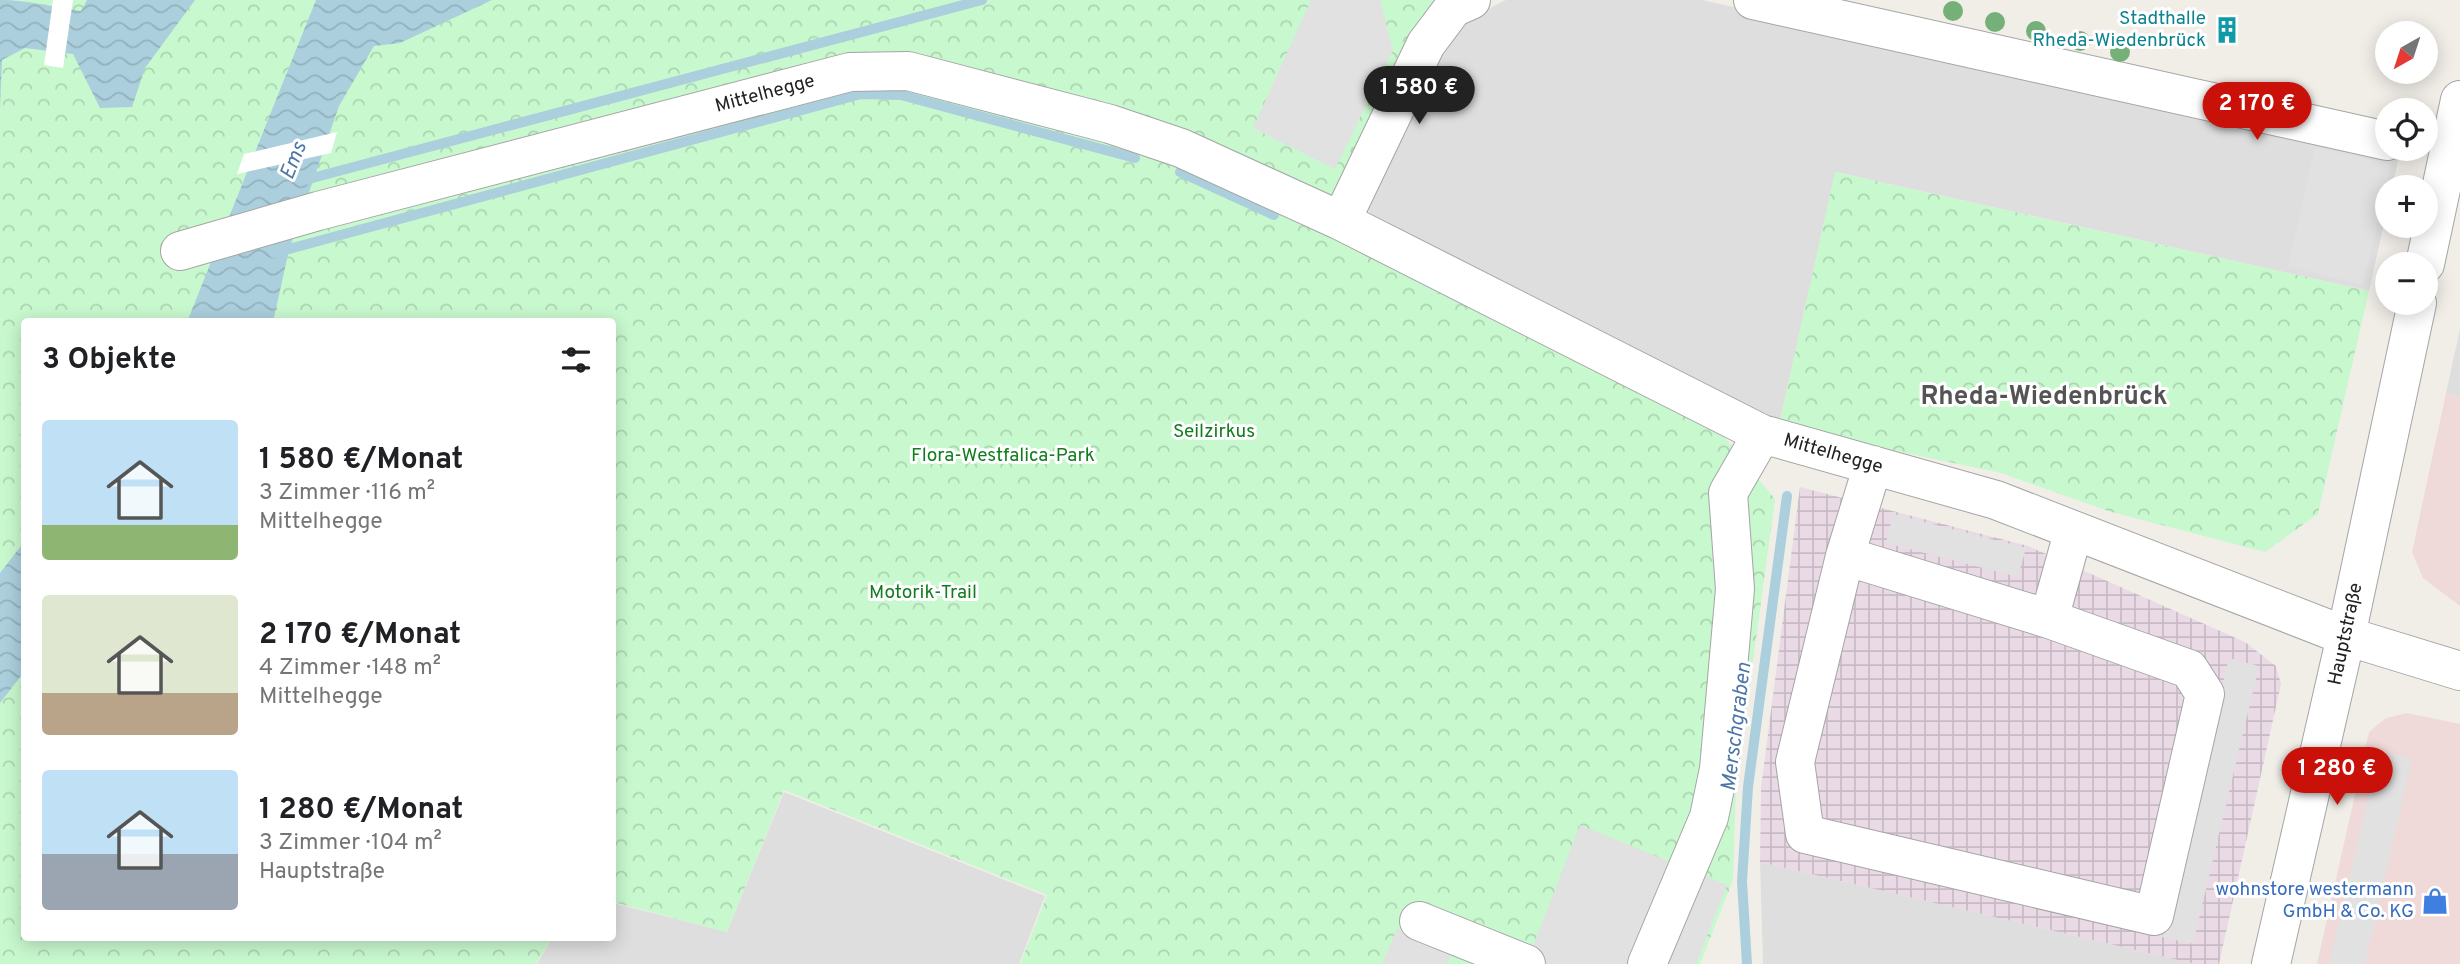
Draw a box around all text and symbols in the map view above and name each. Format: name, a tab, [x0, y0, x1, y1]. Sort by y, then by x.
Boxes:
place label: Stadthalle Rheda-Wiedenbrück	[2032, 7, 2206, 53]
building icon: Stadthalle Rheda-Wiedenbrück	[2212, 15, 2242, 45]
north arrow	[2375, 21, 2438, 84]
map controls	[2375, 21, 2438, 315]
pin: 1 580 €	[1354, 66, 1484, 126]
street label: Mittelhegge	[713, 69, 817, 119]
text: 1 580 €	[1380, 74, 1458, 103]
pin: 2 170 €	[2192, 82, 2322, 142]
text: 2 170 €	[2219, 90, 2295, 119]
button: locate	[2375, 98, 2438, 161]
water label: Ems	[274, 138, 314, 184]
button: +	[2375, 175, 2438, 238]
button: −	[2375, 252, 2438, 315]
icon: filters	[557, 341, 595, 379]
text: 3 Objekte	[42, 342, 177, 379]
district label: Rheda-Wiedenbrück	[1920, 381, 2168, 414]
park label: Seilzirkus	[1173, 420, 1255, 444]
street label: Mittelhegge	[1781, 428, 1885, 480]
text: 1 580 €/Monat	[259, 442, 463, 479]
park label: Flora-Westfalica-Park	[911, 444, 1095, 468]
icon: home	[98, 448, 182, 532]
text: 3 Zimmer · 116 m²	[259, 479, 435, 508]
text: Mittelhegge	[259, 508, 383, 537]
park label: Motorik-Trail	[869, 581, 977, 605]
street label: Hauptstraße	[2323, 581, 2369, 687]
text: 2 170 €/Monat	[259, 617, 461, 654]
icon: home	[98, 623, 182, 707]
text: 4 Zimmer · 148 m²	[259, 654, 441, 683]
water label: Merschgraben	[1716, 661, 1758, 793]
text: Mittelhegge	[259, 683, 383, 712]
pin: 1 280 €	[2272, 748, 2402, 807]
text: 1 280 €	[2298, 755, 2376, 784]
text: 1 280 €/Monat	[259, 792, 463, 829]
icon: home	[98, 798, 182, 882]
text: 3 Zimmer · 104 m²	[259, 829, 442, 858]
text: Hauptstraße	[259, 858, 385, 887]
place label: wohnstore westermann GmbH & Co. KG	[2216, 878, 2414, 924]
shop icon: wohnstore westermann GmbH & Co. KG	[2420, 886, 2450, 916]

